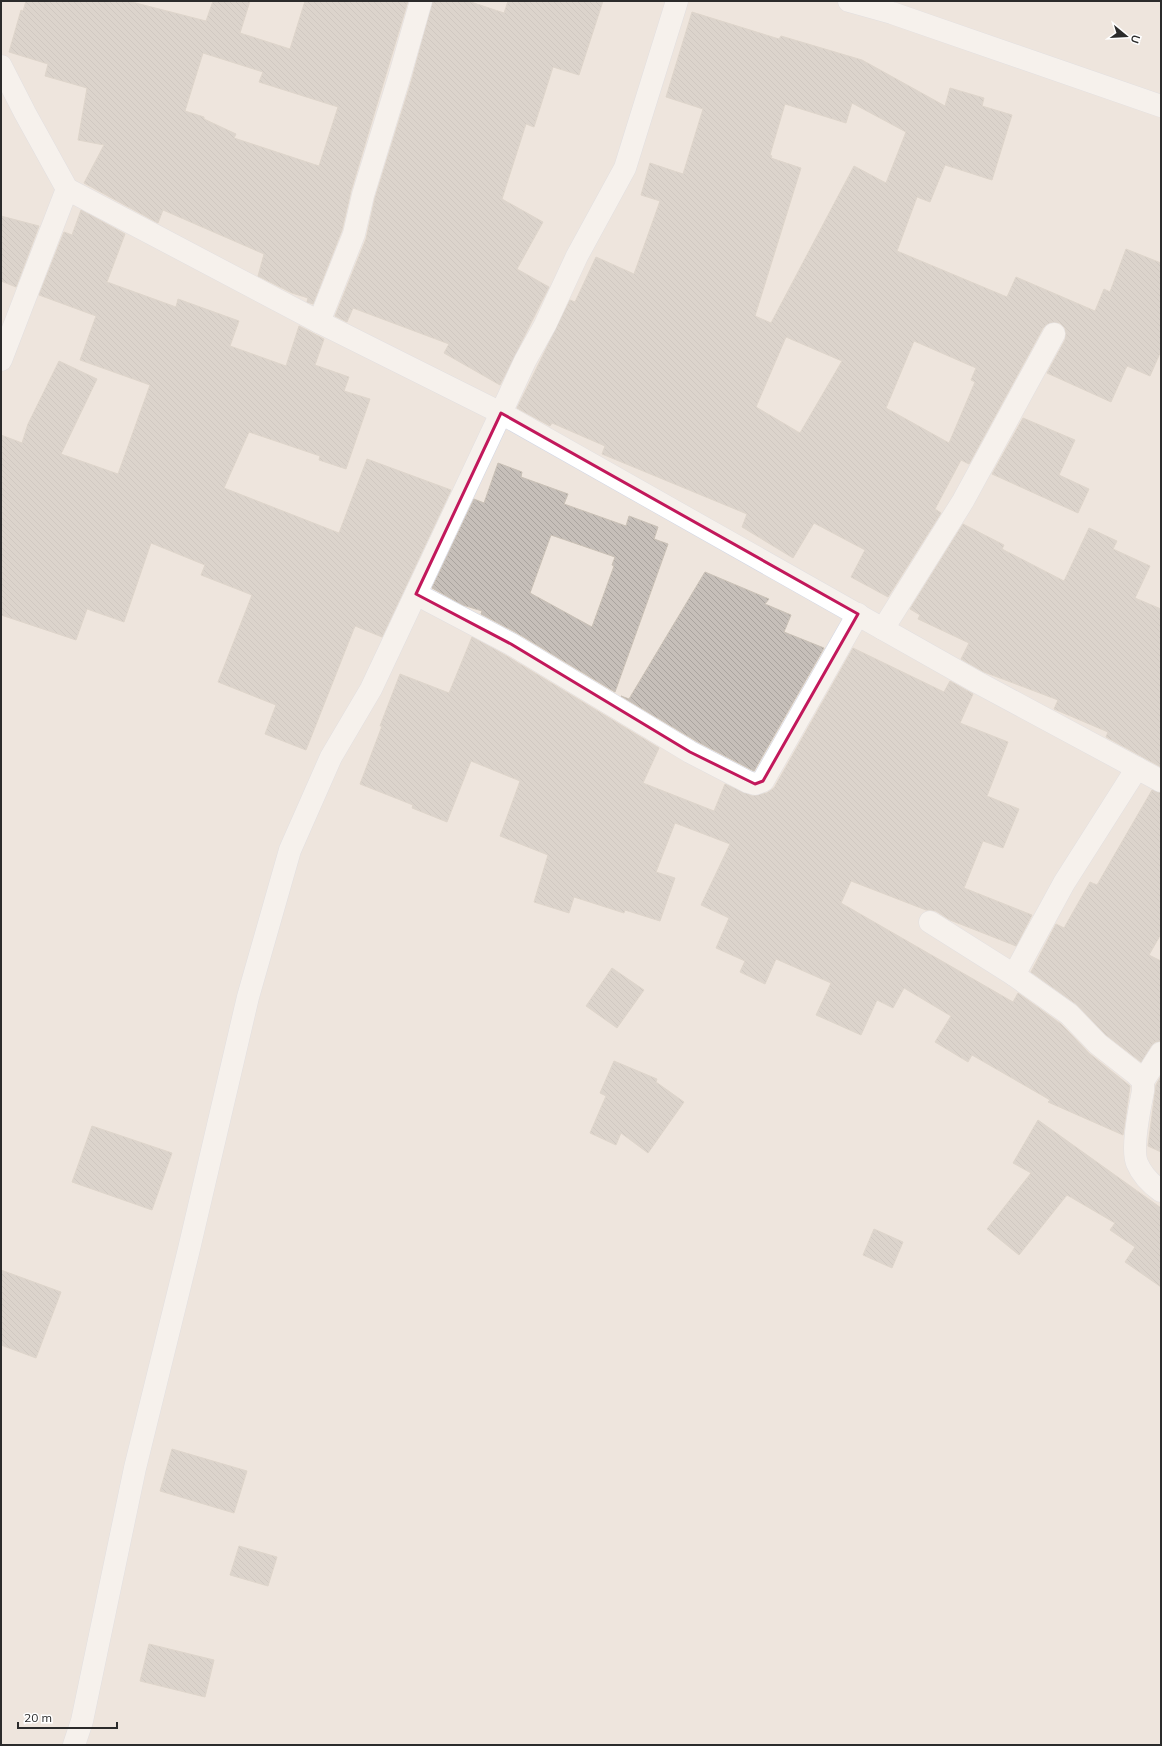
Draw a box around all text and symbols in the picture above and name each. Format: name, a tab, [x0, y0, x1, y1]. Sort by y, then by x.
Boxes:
north arrow	[1106, 16, 1146, 56]
text: U	[1128, 33, 1143, 45]
scale bar	[18, 1704, 117, 1730]
text: 20 m	[24, 1710, 52, 1725]

